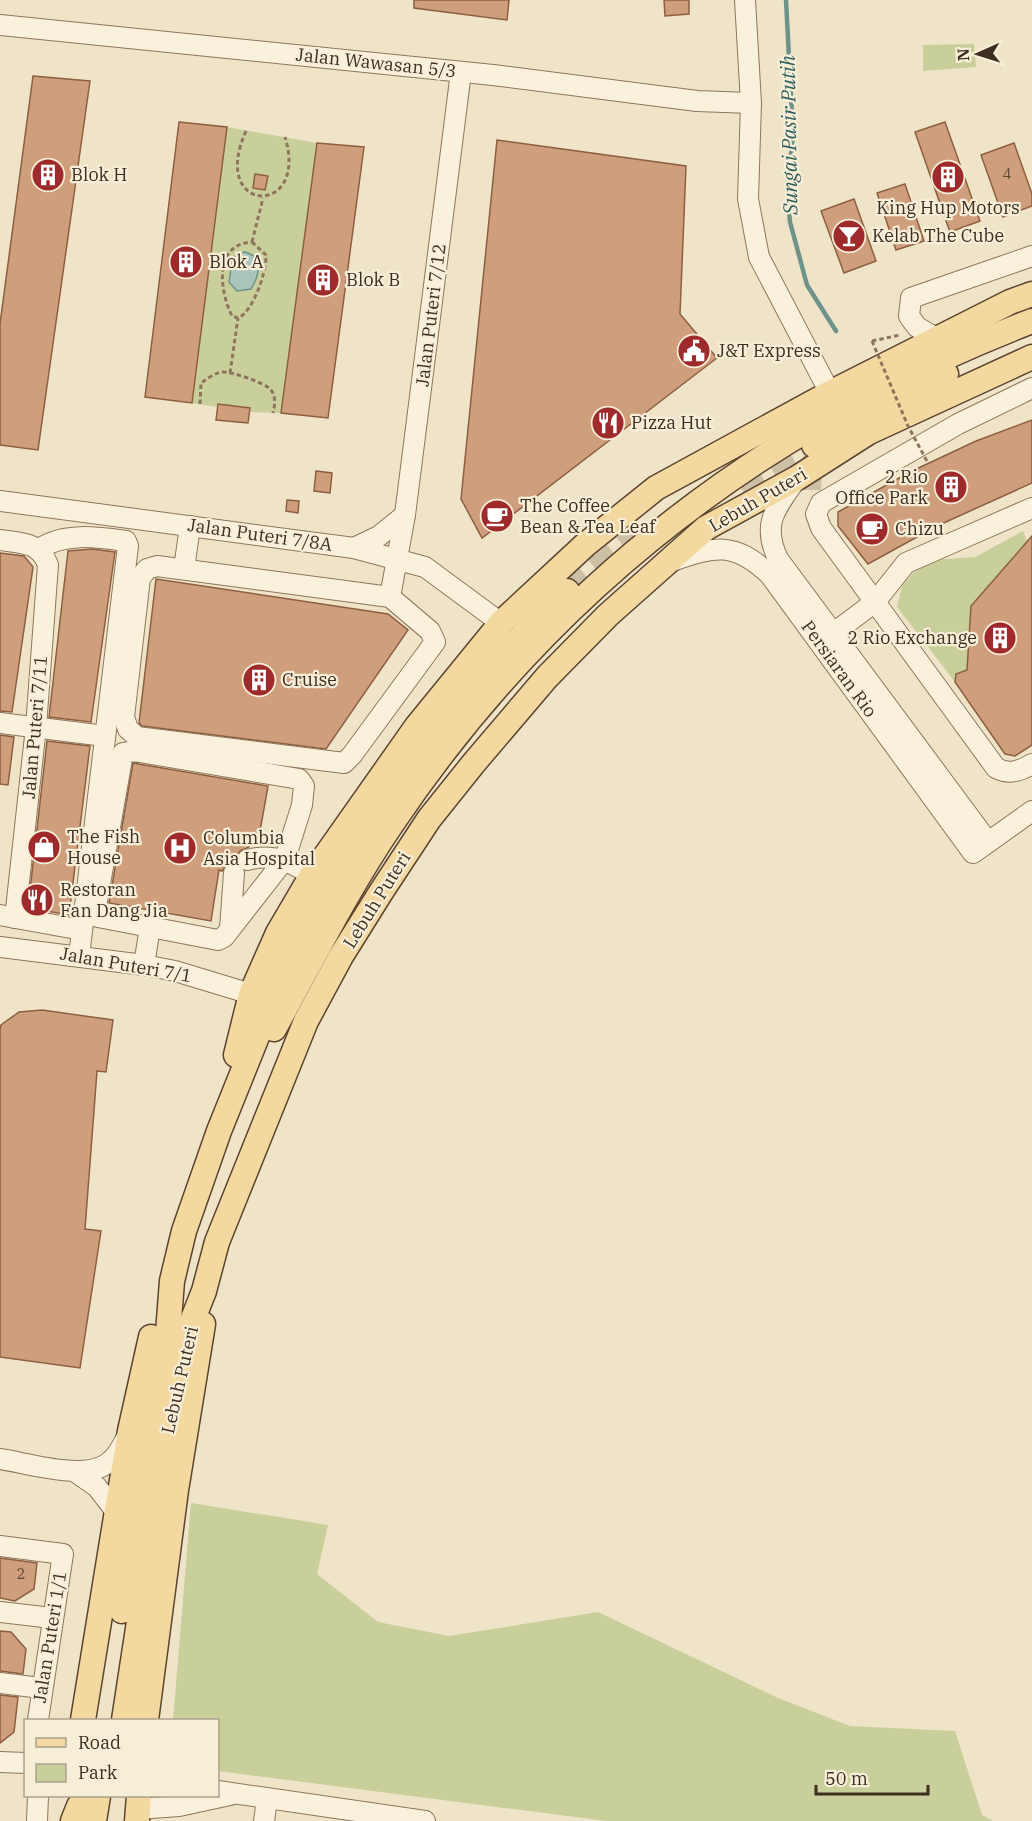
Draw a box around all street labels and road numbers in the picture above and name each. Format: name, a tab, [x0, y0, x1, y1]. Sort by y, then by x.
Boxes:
street label: Jalan Wawasan 5/3	[295, 43, 457, 82]
street label: Jalan Puteri 7/12	[410, 242, 451, 388]
street label: Lebuh Puteri	[704, 462, 811, 537]
street label: Jalan Puteri 7/8A	[186, 513, 334, 556]
street label: Persiaran Rio	[797, 616, 882, 722]
street label: Jalan Puteri 7/11	[17, 654, 52, 800]
street label: Lebuh Puteri	[338, 847, 416, 952]
street label: Jalan Puteri 7/1	[58, 942, 194, 987]
street label: Lebuh Puteri	[156, 1324, 203, 1436]
street label: Jalan Puteri 1/1	[28, 1569, 71, 1705]

